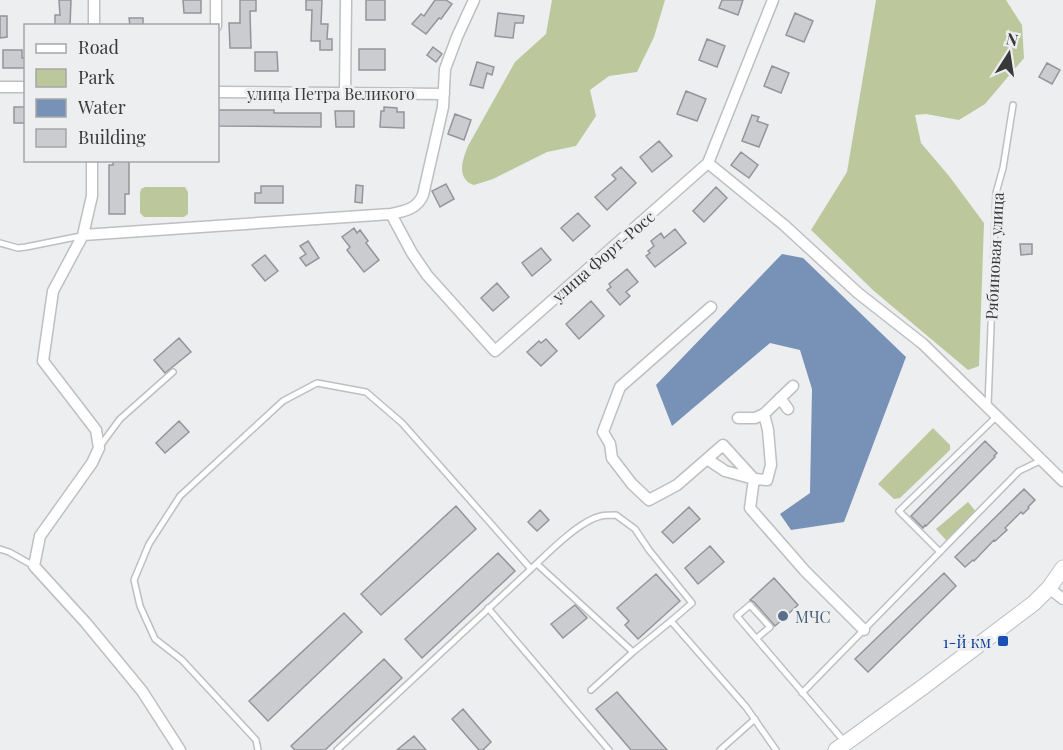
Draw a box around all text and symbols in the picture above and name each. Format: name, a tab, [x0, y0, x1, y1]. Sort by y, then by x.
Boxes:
legend	[24, 24, 219, 162]
north arrow	[979, 24, 1039, 84]
text: N	[1004, 27, 1020, 50]
text: Road	[78, 35, 119, 59]
text: Park	[78, 65, 115, 89]
street label: улица Петра Великого	[246, 83, 415, 104]
text: Water	[77, 95, 126, 119]
text: Building	[78, 125, 146, 149]
street label: Рябиновая улица	[980, 192, 1008, 320]
street label: улица Форт-Росс	[547, 206, 659, 307]
place label: МЧС	[795, 606, 831, 627]
marker: МЧС	[776, 609, 790, 623]
place label: 1-й км	[943, 631, 991, 652]
marker: 1-й км	[996, 634, 1010, 648]

